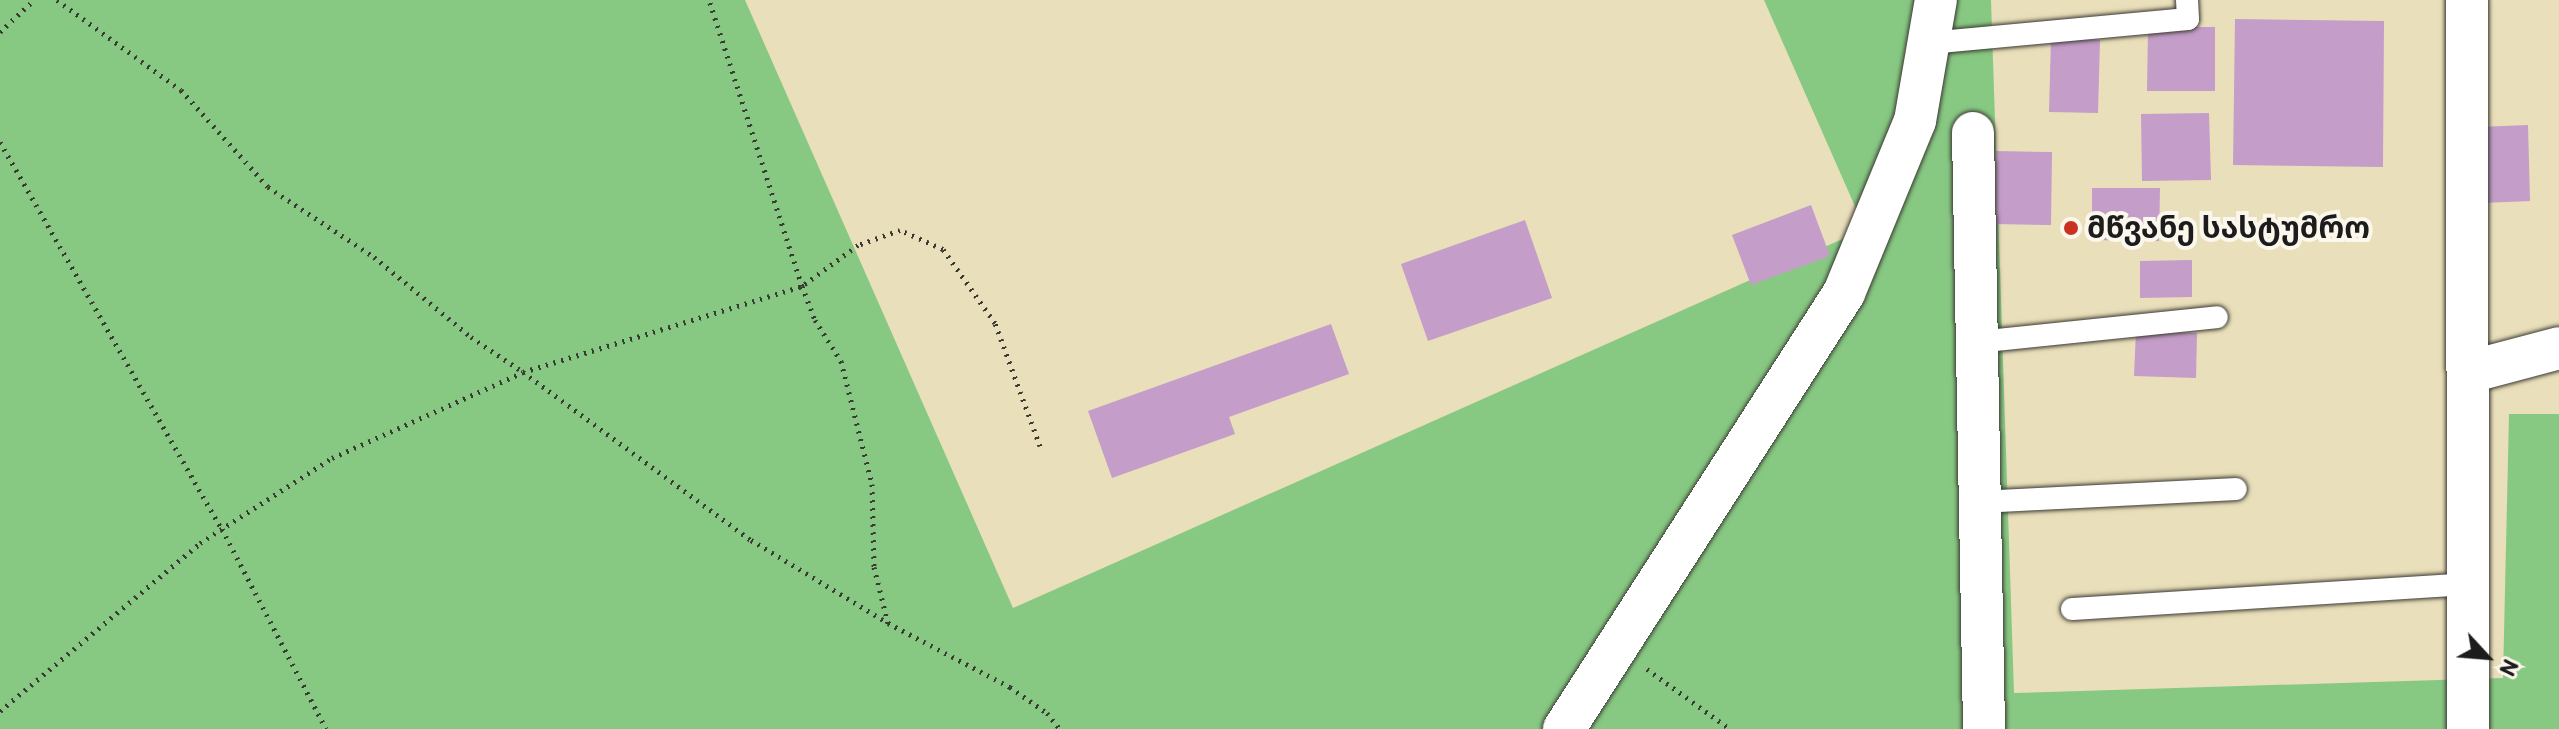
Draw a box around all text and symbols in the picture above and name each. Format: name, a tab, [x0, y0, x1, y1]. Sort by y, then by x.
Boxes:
place label: მწვანე სასტუმრო	[2087, 210, 2370, 246]
marker: მწვანე სასტუმრო	[2062, 219, 2080, 237]
north arrow	[2447, 617, 2527, 697]
text: N	[2494, 655, 2524, 680]

